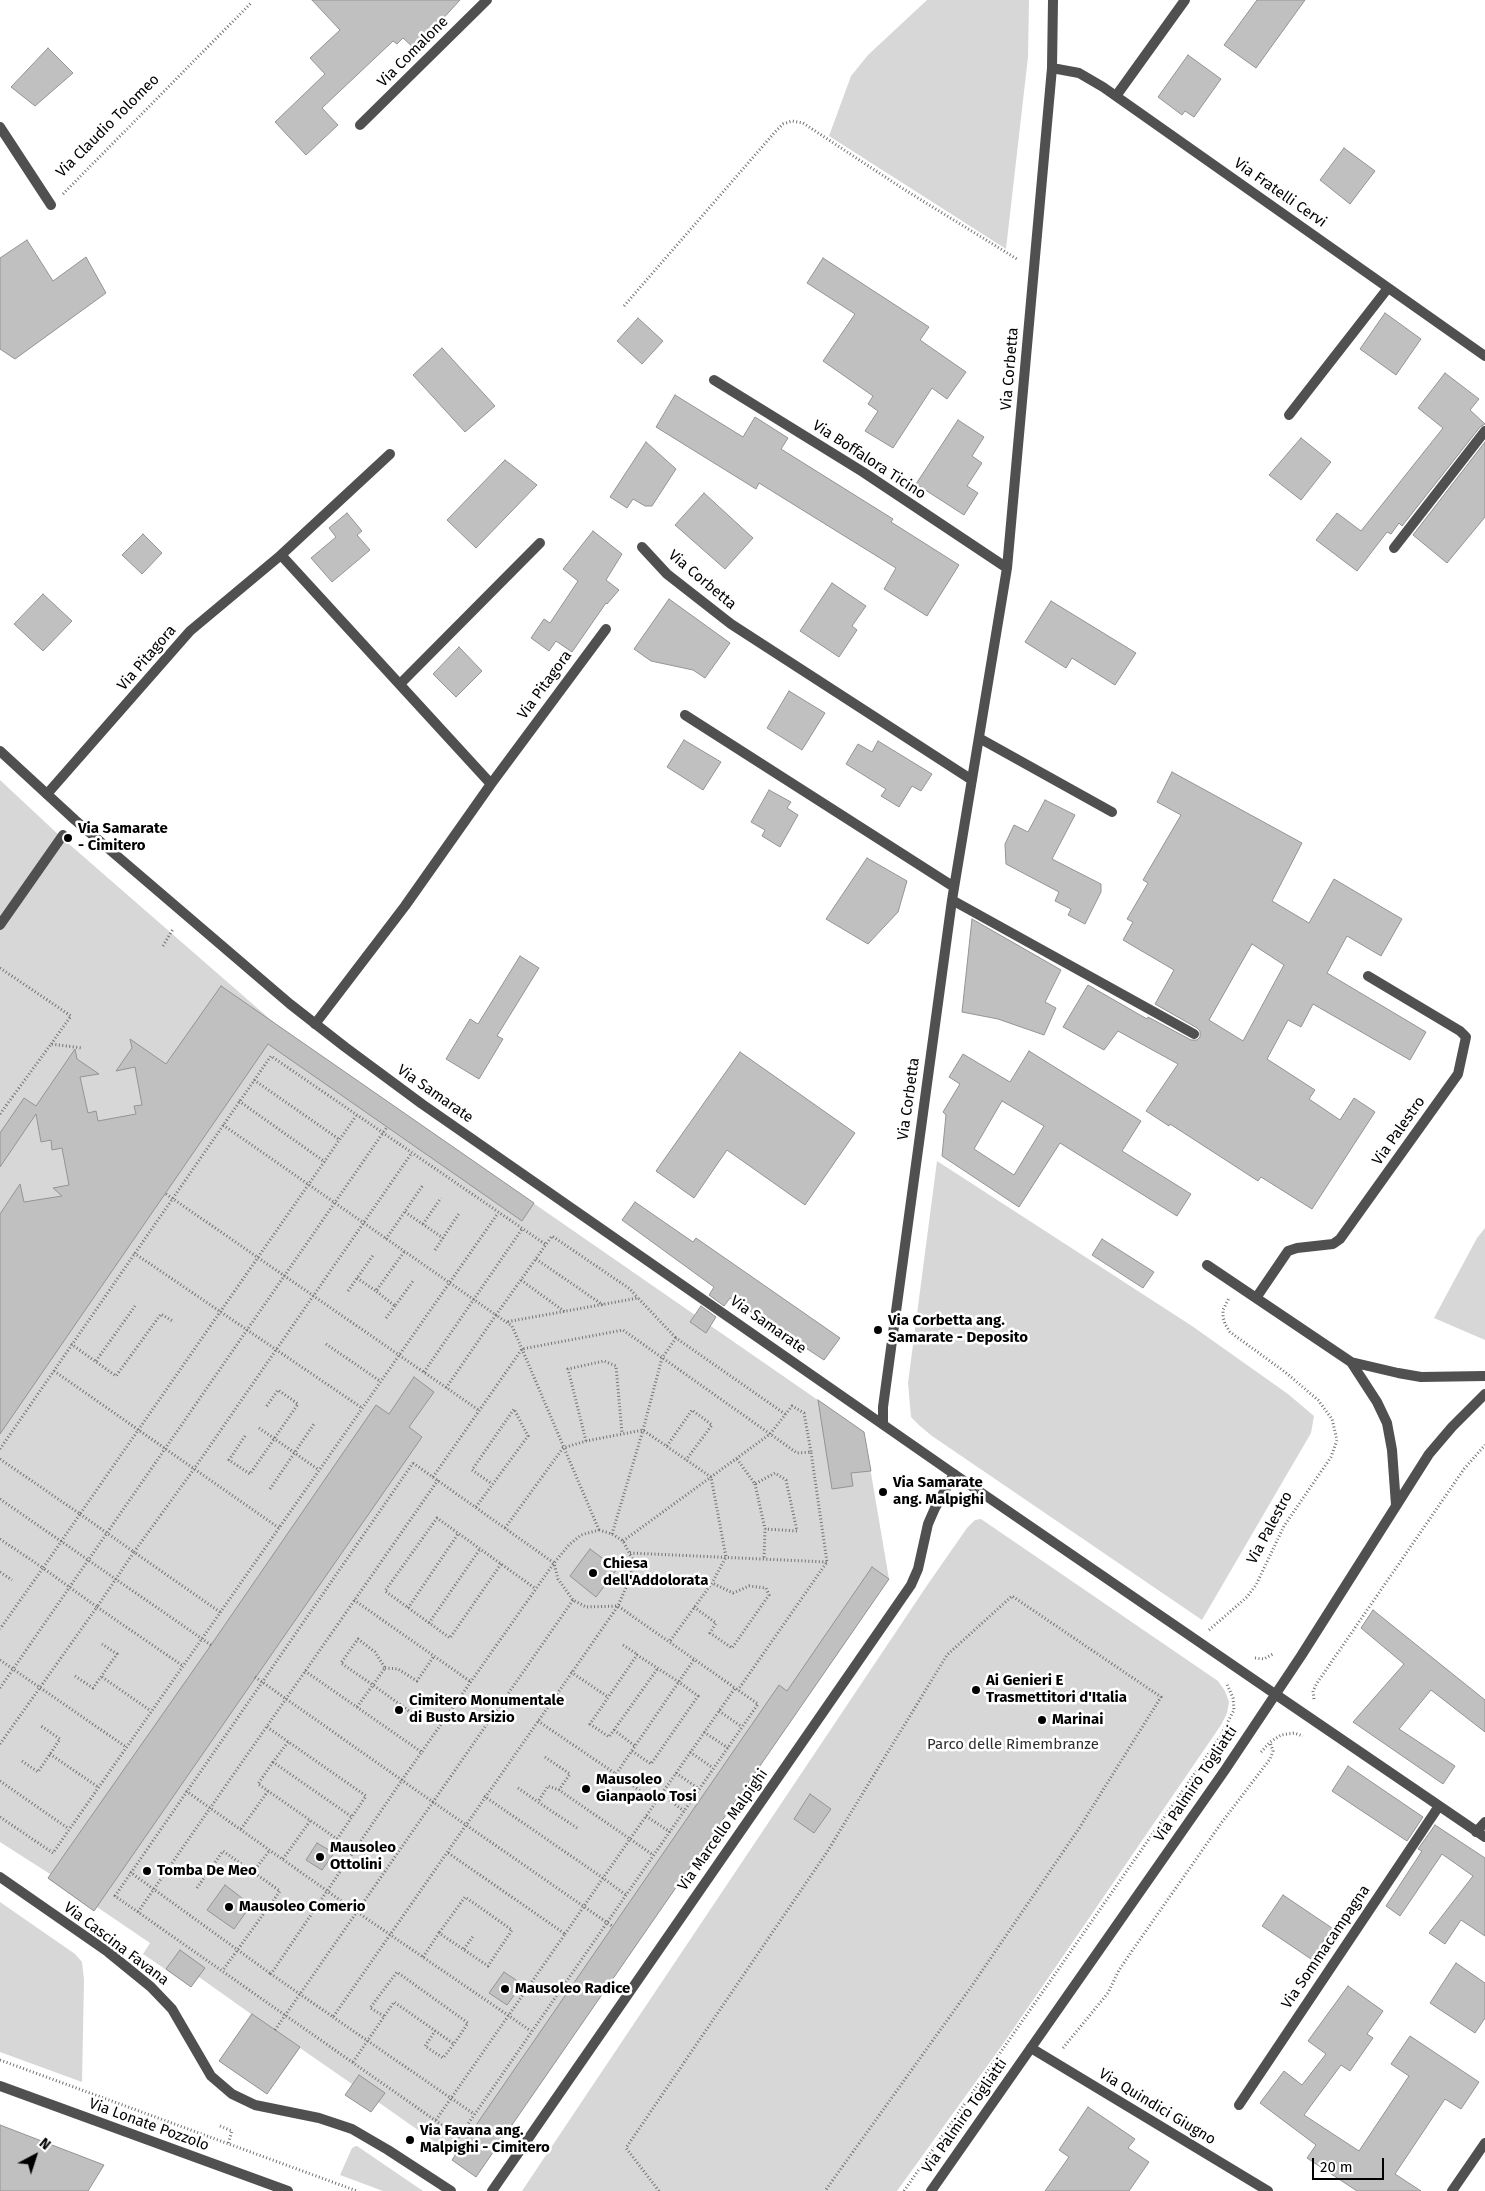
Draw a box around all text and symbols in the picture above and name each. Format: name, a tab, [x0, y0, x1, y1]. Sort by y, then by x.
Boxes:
street label: Via Comalone	[374, 13, 452, 91]
street label: Via Claudio Tolomeo	[53, 71, 163, 181]
street label: Via Fratelli Cervi	[1230, 154, 1330, 232]
street label: Via Corbetta	[997, 327, 1023, 411]
street label: Via Boffalora Ticino	[809, 417, 929, 503]
street label: Via Corbetta	[664, 546, 740, 614]
street label: Via Pitagora	[114, 622, 180, 694]
street label: Via Pitagora	[514, 647, 576, 723]
place label: Via Samarate - Cimitero	[78, 820, 168, 855]
marker: Via Samarate - Cimitero	[62, 832, 74, 844]
street label: Via Corbetta	[894, 1056, 924, 1142]
street label: Via Samarate	[393, 1061, 477, 1127]
street label: Via Palestro	[1369, 1093, 1429, 1169]
street label: Via Samarate	[726, 1292, 810, 1358]
place label: Via Corbetta ang. Samarate - Deposito	[888, 1312, 1028, 1347]
marker: Via Corbetta ang. Samarate - Deposito	[872, 1324, 884, 1336]
place label: Via Samarate ang. Malpighi	[893, 1474, 984, 1509]
marker: Via Samarate ang. Malpighi	[877, 1486, 889, 1498]
street label: Via Palestro	[1243, 1489, 1297, 1567]
place label: Chiesa dell'Addolorata	[603, 1555, 708, 1590]
marker: Chiesa dell'Addolorata	[587, 1567, 599, 1579]
place label: Ai Genieri E Trasmettitori d'Italia	[986, 1672, 1127, 1707]
marker: Ai Genieri E Trasmettitori d'Italia	[970, 1684, 982, 1696]
place label: Cimitero Monumentale di Busto Arsizio	[409, 1692, 564, 1727]
marker: Cimitero Monumentale di Busto Arsizio	[393, 1704, 405, 1716]
place label: Marinai	[1052, 1711, 1103, 1729]
marker: Marinai	[1036, 1714, 1048, 1726]
street label: Via Palmiro Togliatti	[1151, 1723, 1241, 1845]
park label: Parco delle Rimembranze	[927, 1736, 1099, 1754]
street label: Via Marcello Malpighi	[674, 1766, 772, 1894]
place label: Mausoleo Gianpaolo Tosi	[596, 1771, 697, 1806]
marker: Mausoleo Gianpaolo Tosi	[580, 1783, 592, 1795]
place label: Mausoleo Ottolini	[330, 1839, 396, 1874]
marker: Mausoleo Ottolini	[314, 1851, 326, 1863]
place label: Tomba De Meo	[157, 1862, 257, 1880]
marker: Tomba De Meo	[141, 1865, 153, 1877]
street label: Via Sommacampagna	[1278, 1882, 1374, 2012]
place label: Mausoleo Comerio	[239, 1898, 366, 1916]
street label: Via Cascina Favana	[60, 1899, 172, 1989]
marker: Mausoleo Comerio	[223, 1901, 235, 1913]
place label: Mausoleo Radice	[515, 1980, 630, 1998]
marker: Mausoleo Radice	[499, 1983, 511, 1995]
street label: Via Palmiro Togliatti	[919, 2055, 1011, 2177]
street label: Via Quindici Giugno	[1095, 2065, 1219, 2149]
street label: Via Lonate Pozzolo	[86, 2095, 212, 2155]
place label: Via Favana ang. Malpighi - Cimitero	[420, 2122, 550, 2157]
north arrow	[10, 2131, 60, 2181]
marker: Via Favana ang. Malpighi - Cimitero	[404, 2134, 416, 2146]
text: N	[36, 2135, 54, 2154]
scale bar	[1315, 2148, 1388, 2180]
text: 20 m	[1320, 2158, 1353, 2176]

